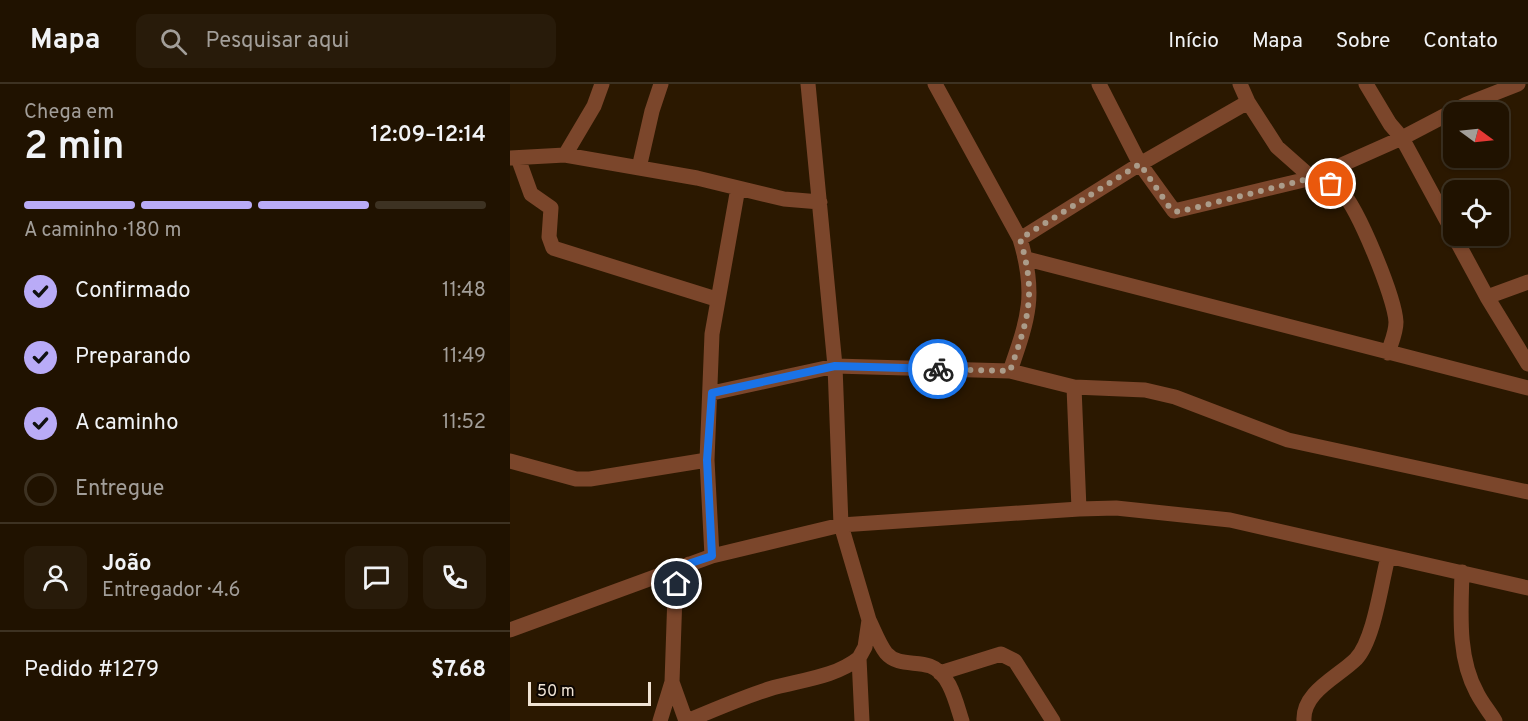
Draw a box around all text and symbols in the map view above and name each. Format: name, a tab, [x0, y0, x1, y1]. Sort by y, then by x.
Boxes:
search box	[136, 14, 556, 68]
text: Mapa	[30, 23, 100, 59]
icon: search	[157, 25, 190, 58]
text: Pesquisar aqui	[205, 28, 349, 55]
text: Início	[1168, 28, 1219, 55]
text: Mapa	[1252, 28, 1303, 55]
text: Sobre	[1336, 28, 1390, 55]
text: Contato	[1423, 28, 1498, 55]
text: Chega em	[24, 100, 114, 126]
north arrow	[1443, 102, 1509, 168]
map controls	[1443, 102, 1509, 246]
text: 12:09–12:14	[370, 122, 486, 149]
text: 2 min	[24, 124, 125, 173]
pin	[1305, 158, 1356, 209]
icon: bag	[1314, 167, 1347, 200]
button: locate	[1443, 180, 1509, 246]
text: A caminho · 180 m	[24, 218, 181, 244]
icon: check	[24, 275, 57, 308]
text: Confirmado	[75, 278, 191, 305]
text: 11:48	[442, 278, 486, 304]
courier	[908, 339, 968, 399]
icon: check	[24, 341, 57, 374]
text: Preparando	[75, 344, 191, 371]
text: 11:49	[443, 344, 486, 370]
icon: bike	[922, 353, 955, 386]
icon: check	[24, 407, 57, 440]
text: A caminho	[75, 410, 178, 437]
text: 11:52	[442, 410, 486, 436]
text: Entregue	[75, 476, 164, 503]
button: person	[24, 546, 87, 609]
button: chat	[345, 546, 408, 609]
button: phone	[423, 546, 486, 609]
text: João	[102, 551, 151, 578]
pin	[651, 558, 702, 609]
icon: home	[660, 567, 693, 600]
text: Entregador · 4.6	[102, 578, 241, 604]
text: Pedido #1279	[24, 657, 159, 684]
text: $7.68	[431, 657, 486, 684]
scale bar	[528, 679, 651, 706]
text: 50 m	[537, 682, 575, 702]

